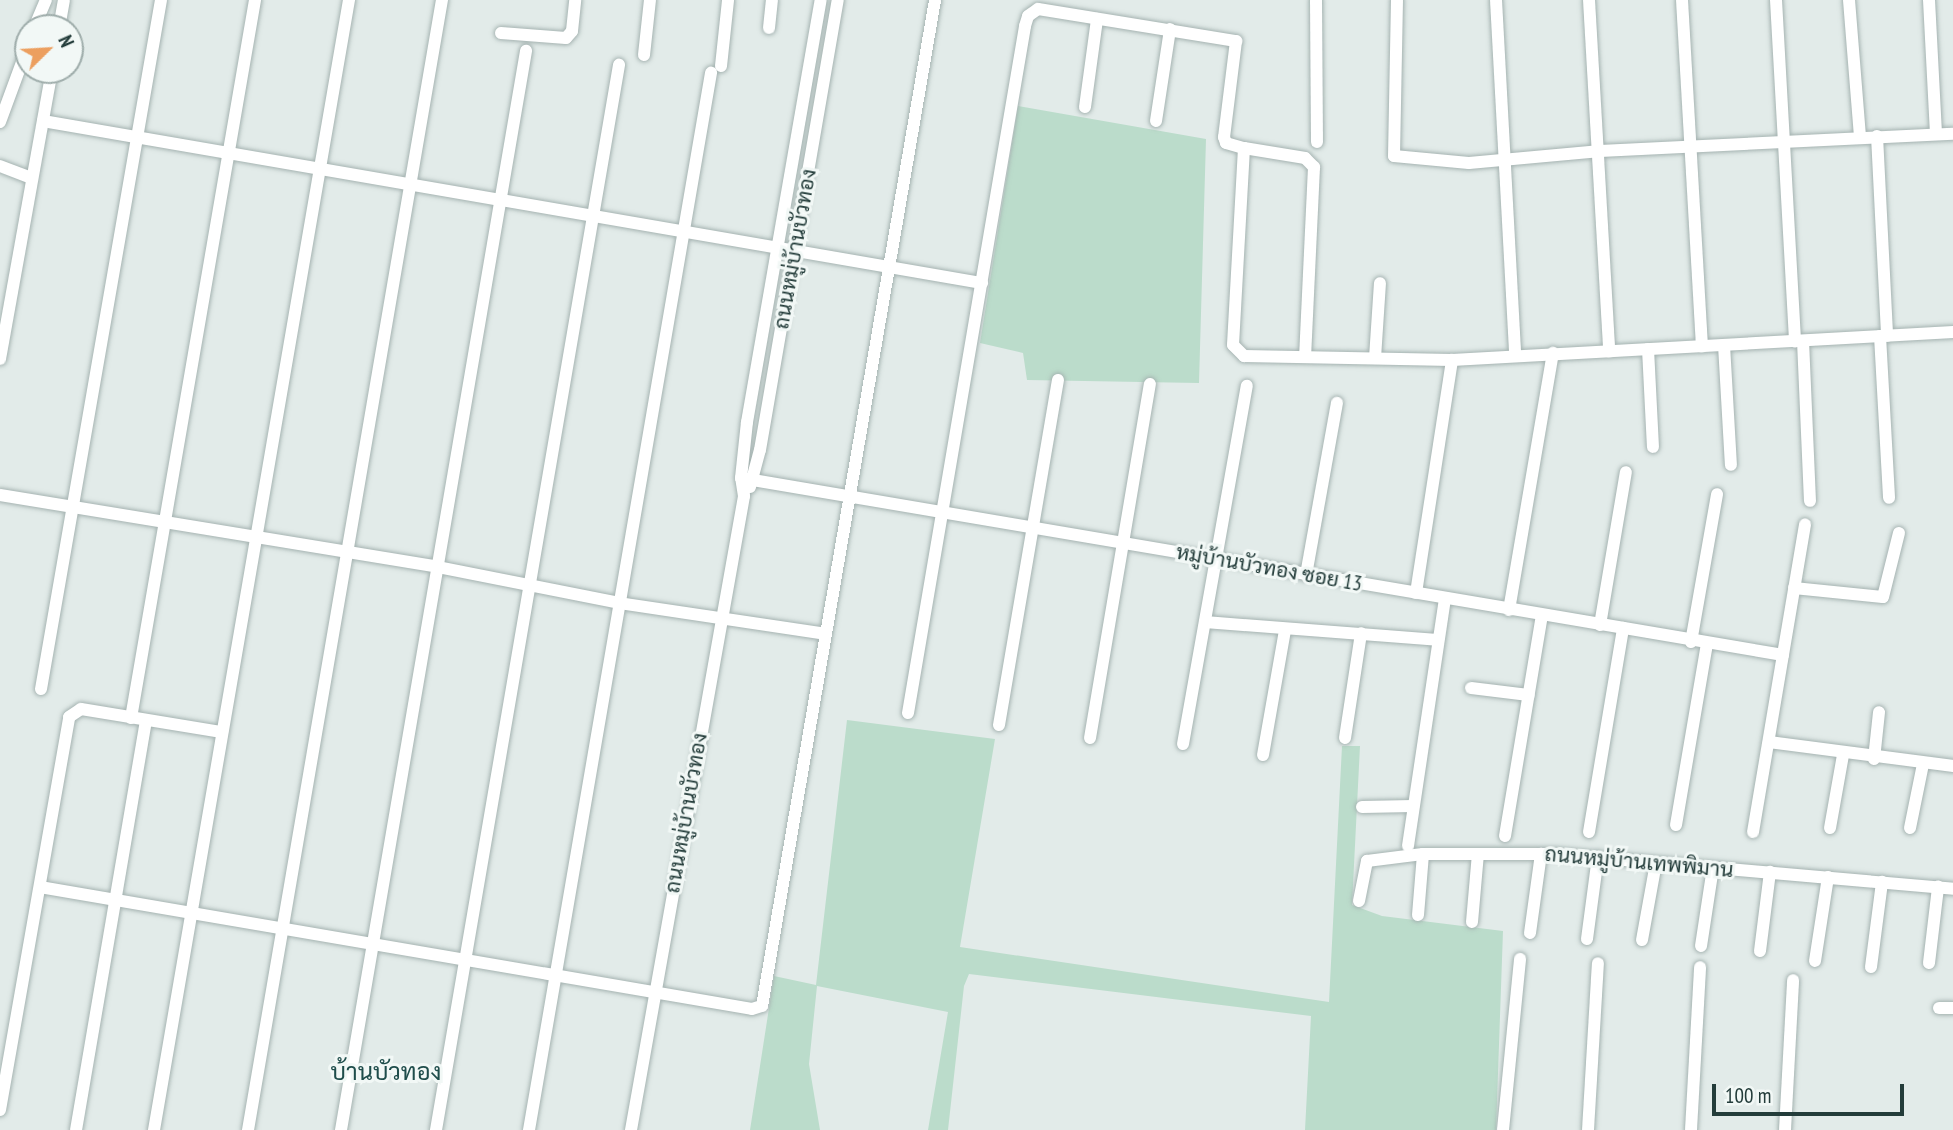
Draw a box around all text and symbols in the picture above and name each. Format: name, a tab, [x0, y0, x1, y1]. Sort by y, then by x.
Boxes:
north arrow	[14, 14, 84, 84]
text: N	[53, 32, 79, 51]
street label: ถนนหมู่บ้านบัวทอง	[769, 167, 821, 331]
street label: หมู่บ้านบัวทอง ซอย 13	[1174, 539, 1364, 597]
street label: ถนนหมู่บ้านบัวทอง	[660, 731, 712, 895]
street label: ถนนหมู่บ้านเทพพิมาน	[1544, 841, 1734, 883]
district label: บ้านบัวทอง	[331, 1058, 441, 1086]
scale bar	[1715, 1070, 1908, 1114]
text: 100 m	[1725, 1082, 1771, 1109]

